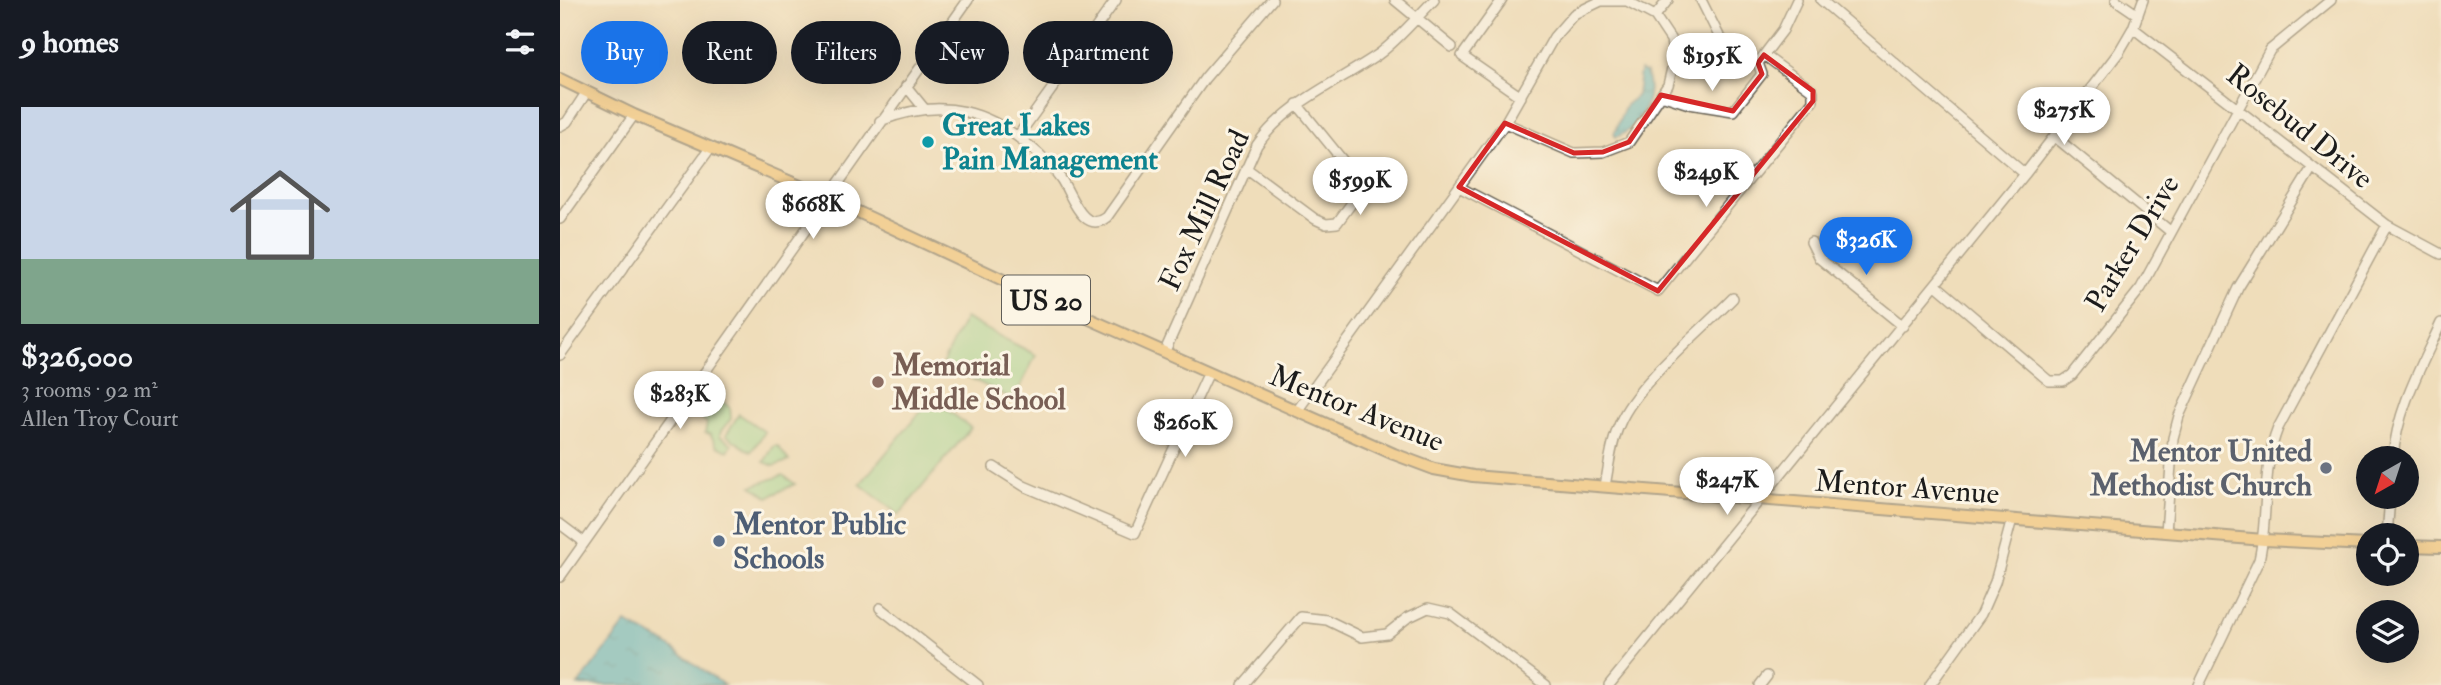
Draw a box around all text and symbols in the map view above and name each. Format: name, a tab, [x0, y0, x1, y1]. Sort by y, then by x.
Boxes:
chip: Buy	[581, 21, 668, 84]
chip: Rent	[682, 21, 777, 84]
chip: Filters	[791, 21, 901, 84]
chip: New	[915, 21, 1009, 84]
chip: Apartment	[1023, 21, 1173, 84]
icon: filters	[501, 23, 539, 61]
text: 9 homes	[21, 24, 119, 61]
pin: $195K	[1663, 34, 1761, 93]
text: $195K	[1682, 41, 1742, 70]
street label: Rosebud Drive	[2219, 56, 2381, 197]
pin: $275K	[2015, 88, 2113, 147]
text: $275K	[2033, 95, 2095, 124]
place label: Great Lakes Pain Management	[942, 107, 1158, 178]
street label: Fox Mill Road	[1151, 124, 1258, 297]
marker: Great Lakes Pain Management	[920, 134, 936, 150]
pin: $249K	[1657, 150, 1755, 209]
icon: home	[217, 152, 343, 278]
text: $249K	[1674, 157, 1738, 186]
pin: $599K	[1311, 158, 1409, 217]
text: $599K	[1329, 165, 1391, 194]
street label: Parker Drive	[2077, 168, 2188, 318]
pin: $668K	[764, 182, 862, 241]
text: $668K	[781, 189, 845, 218]
pin: $326K	[1817, 218, 1915, 277]
text: $326K	[1835, 225, 1897, 254]
road number: US 20	[1002, 276, 1090, 324]
text: $326,000	[21, 338, 133, 375]
place label: Memorial Middle School	[891, 347, 1066, 418]
street label: Mentor Avenue	[1264, 357, 1449, 460]
pin: $283K	[631, 372, 729, 431]
marker: Memorial Middle School	[870, 374, 886, 390]
text: 3 rooms · 92 m²	[21, 375, 158, 404]
text: $283K	[650, 379, 710, 408]
pin: $260K	[1136, 400, 1234, 459]
text: Allen Troy Court	[21, 404, 179, 433]
text: $260K	[1153, 407, 1217, 436]
place label: Mentor United Methodist Church	[2089, 433, 2312, 504]
north arrow	[2356, 446, 2418, 509]
map controls	[2356, 446, 2419, 663]
pin: $247K	[1678, 458, 1776, 517]
marker: Mentor United Methodist Church	[2318, 460, 2334, 476]
street label: Mentor Avenue	[1814, 463, 2000, 512]
text: $247K	[1695, 465, 1759, 494]
place label: Mentor Public Schools	[732, 506, 906, 577]
button: locate	[2356, 523, 2419, 586]
marker: Mentor Public Schools	[711, 533, 727, 549]
button: layers	[2356, 600, 2419, 663]

